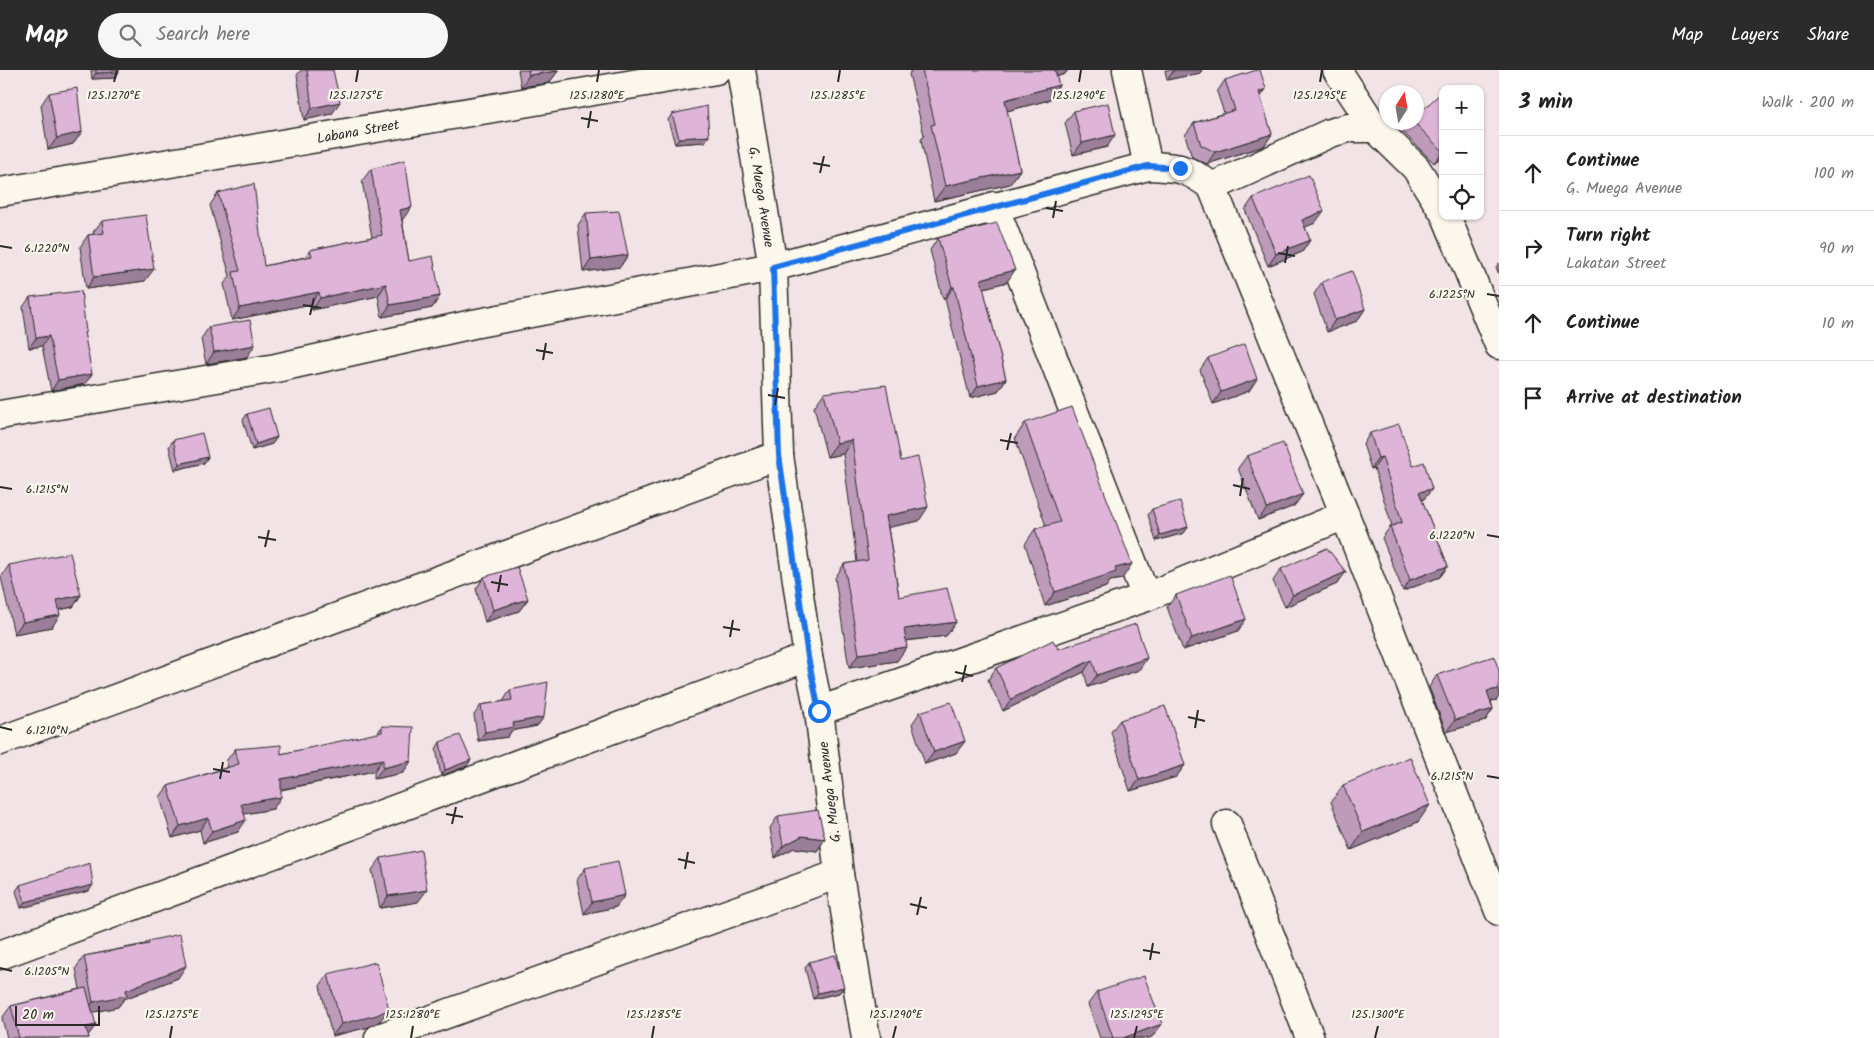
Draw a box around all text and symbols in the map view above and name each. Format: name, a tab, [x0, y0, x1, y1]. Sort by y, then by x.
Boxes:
search box	[98, 13, 448, 58]
text: Map	[25, 16, 68, 55]
text: Search here	[156, 20, 250, 50]
icon: search	[116, 21, 144, 49]
text: Map	[1672, 21, 1703, 50]
text: Layers	[1731, 21, 1779, 50]
text: Share	[1807, 21, 1849, 50]
north arrow	[1379, 85, 1424, 130]
map controls	[1439, 85, 1484, 220]
button: +	[1439, 85, 1484, 130]
text: 125.1270°E	[87, 86, 142, 105]
text: 125.1275°E	[329, 86, 384, 105]
text: 125.1280°E	[569, 86, 626, 105]
text: 125.1285°E	[810, 86, 867, 105]
text: 125.1290°E	[1052, 86, 1107, 105]
text: 125.1295°E	[1293, 86, 1348, 105]
text: 3 min	[1519, 86, 1573, 119]
text: Walk · 200 m	[1761, 90, 1854, 115]
street label: Labana Street	[315, 114, 402, 150]
button: −	[1439, 130, 1484, 175]
street label: G. Muega Avenue	[742, 145, 780, 250]
text: Continue	[1566, 146, 1639, 176]
route end	[1169, 157, 1192, 180]
icon: ahead	[1519, 159, 1547, 187]
text: 100 m	[1814, 161, 1854, 186]
button: locate	[1439, 175, 1484, 220]
text: G. Muega Avenue	[1566, 176, 1682, 201]
text: Turn right	[1566, 221, 1651, 251]
icon: right	[1519, 234, 1547, 262]
text: 90 m	[1819, 236, 1854, 261]
text: 6.1220°N	[24, 239, 70, 258]
text: Lakatan Street	[1566, 251, 1666, 276]
text: 6.1225°N	[1429, 285, 1475, 304]
text: Continue	[1566, 308, 1639, 338]
icon: ahead	[1519, 309, 1547, 337]
text: 10 m	[1822, 311, 1854, 336]
text: Arrive at destination	[1566, 383, 1742, 413]
icon: arrive	[1519, 384, 1547, 412]
text: 6.1215°N	[26, 480, 68, 499]
text: 6.1220°N	[1429, 526, 1475, 545]
route start	[808, 700, 831, 723]
text: 6.1210°N	[26, 721, 68, 740]
street label: G. Muega Avenue	[813, 739, 847, 844]
text: 6.1215°N	[1431, 767, 1473, 786]
text: 6.1205°N	[25, 962, 69, 981]
scale bar	[15, 1003, 100, 1026]
text: 20 m	[22, 1004, 54, 1026]
text: 125.1275°E	[145, 1005, 200, 1024]
text: 125.1280°E	[385, 1005, 442, 1024]
text: 125.1285°E	[626, 1005, 683, 1024]
text: 125.1290°E	[869, 1005, 924, 1024]
text: 125.1295°E	[1110, 1005, 1165, 1024]
text: 125.1300°E	[1351, 1005, 1406, 1024]

